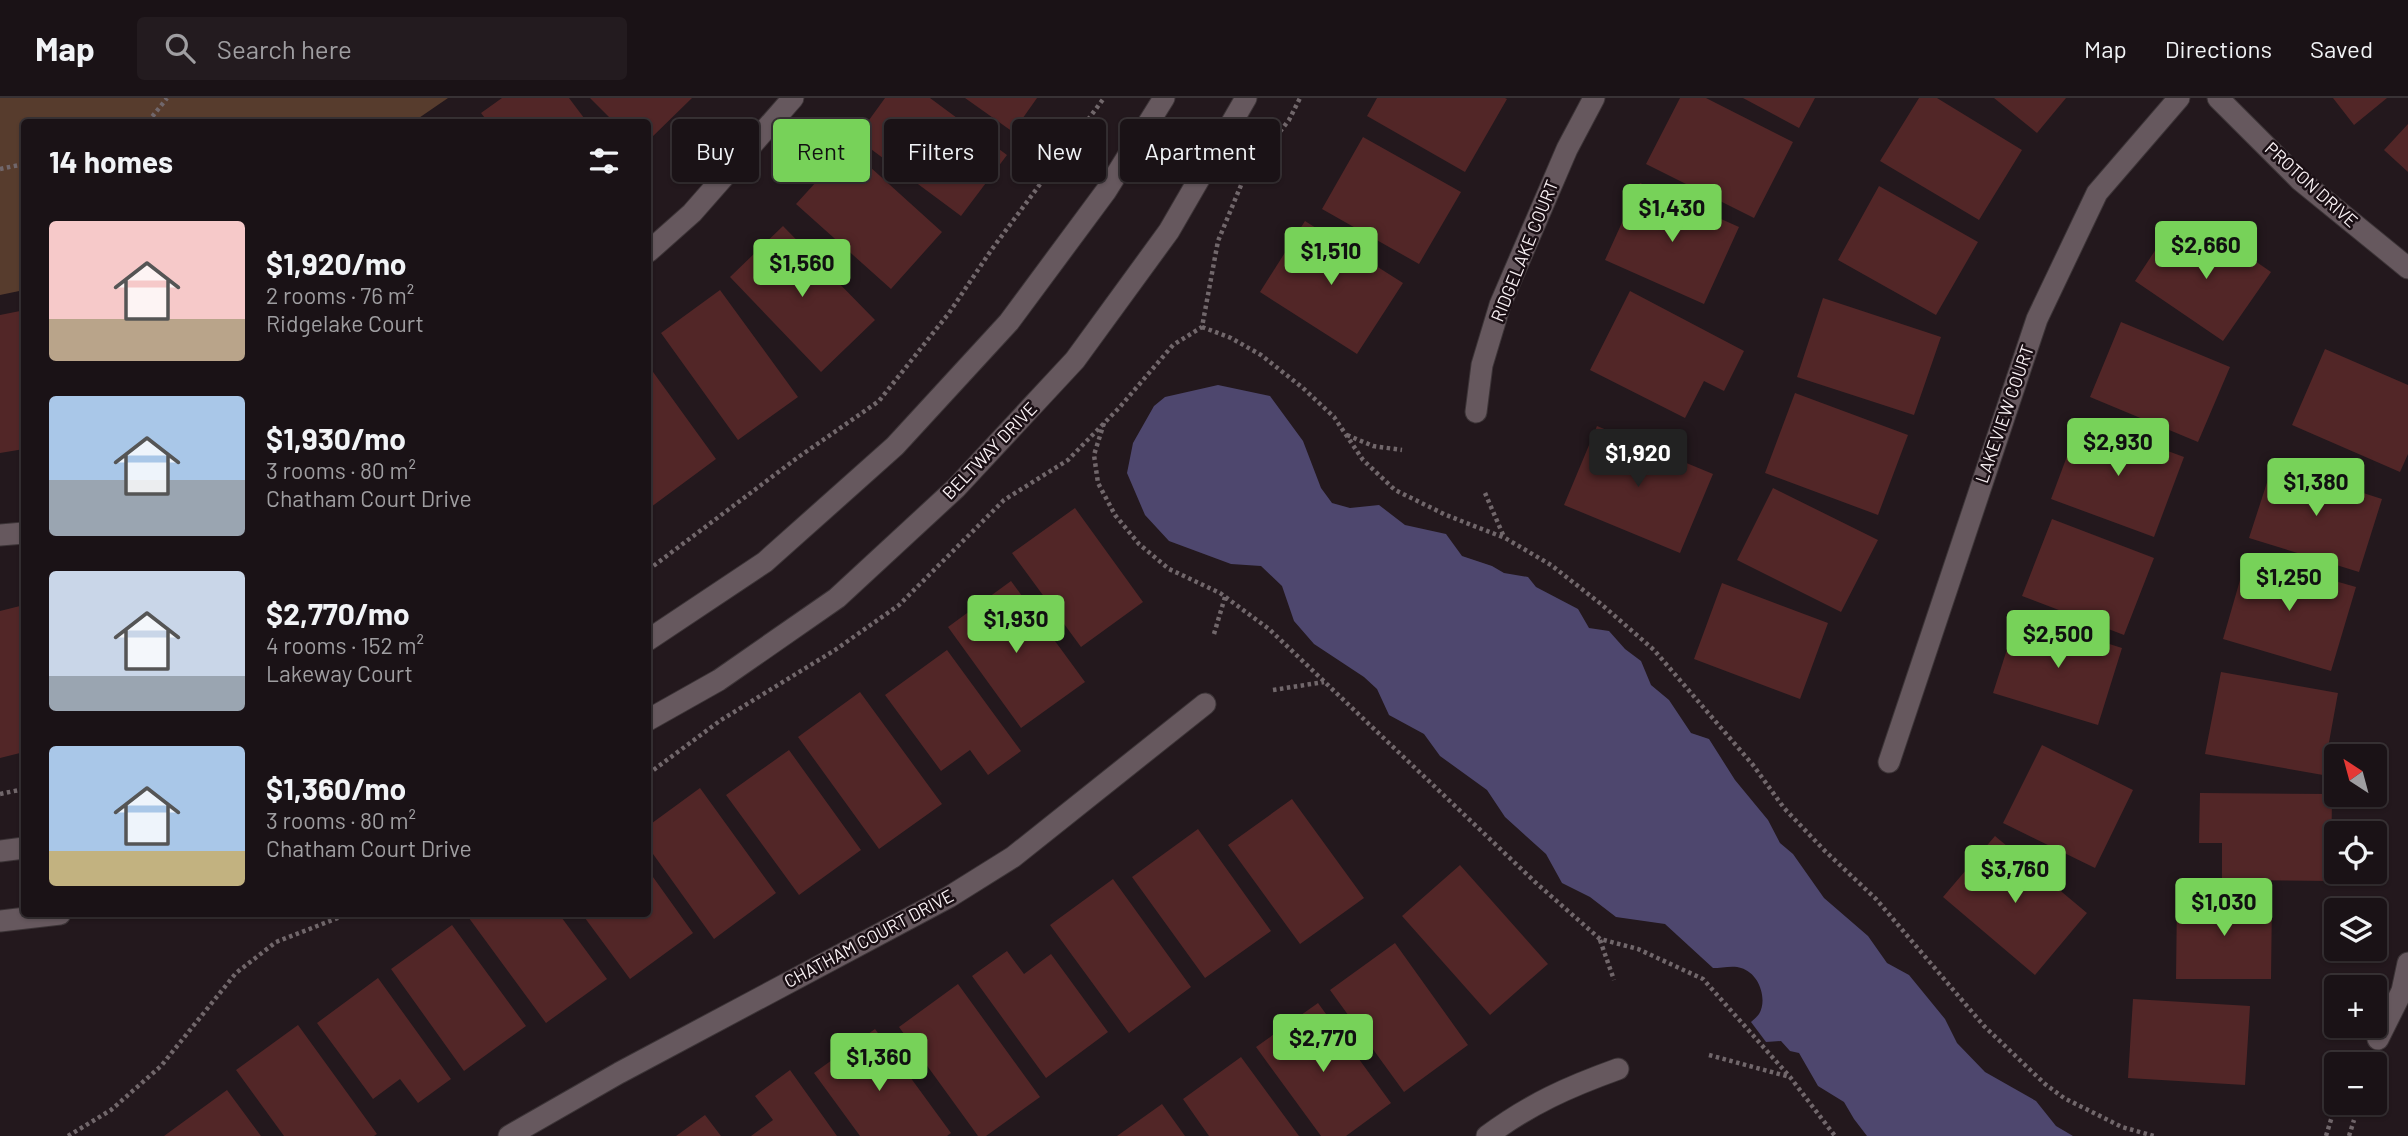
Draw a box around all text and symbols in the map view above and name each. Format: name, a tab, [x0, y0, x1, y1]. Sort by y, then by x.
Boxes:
search box	[137, 17, 627, 80]
text: Map	[35, 28, 95, 68]
icon: search	[161, 29, 199, 67]
text: Search here	[217, 33, 352, 64]
text: Map	[2084, 34, 2127, 63]
text: Directions	[2165, 34, 2272, 63]
text: Saved	[2310, 34, 2373, 63]
chip: Buy	[672, 119, 759, 182]
chip: Rent	[773, 119, 870, 182]
chip: Filters	[884, 119, 998, 182]
chip: New	[1012, 119, 1106, 182]
chip: Apartment	[1120, 119, 1280, 182]
street label: PROTON DRIVE	[2261, 137, 2363, 232]
icon: filters	[585, 142, 623, 180]
text: 14 homes	[49, 143, 173, 179]
street label: RIDGELAKE COURT	[1486, 176, 1563, 325]
pin: $1,430	[1615, 184, 1729, 244]
text: $1,430	[1639, 193, 1705, 221]
pin: $2,660	[2149, 222, 2263, 281]
pin: $1,510	[1274, 228, 1388, 287]
text: $2,660	[2171, 230, 2241, 258]
text: $1,510	[1301, 236, 1361, 264]
pin: $1,560	[745, 240, 859, 299]
text: $1,920/mo	[266, 245, 407, 281]
text: $1,560	[769, 248, 835, 276]
icon: home	[105, 249, 189, 333]
text: 2 rooms · 76 m²	[266, 281, 414, 309]
text: Ridgelake Court	[266, 309, 424, 337]
street label: LAKEVIEW COURT	[1970, 342, 2038, 486]
street label: BELTWAY DRIVE	[937, 397, 1041, 503]
pin: $2,930	[2061, 418, 2175, 478]
text: $1,930/mo	[266, 420, 406, 456]
icon: home	[105, 424, 189, 508]
text: $2,930	[2083, 427, 2153, 455]
pin: $1,920	[1581, 430, 1695, 489]
text: $1,920	[1605, 438, 1671, 466]
text: 3 rooms · 80 m²	[266, 456, 416, 484]
pin: $1,380	[2259, 458, 2373, 518]
text: $1,380	[2283, 467, 2349, 495]
text: Chatham Court Drive	[266, 484, 472, 512]
pin: $1,250	[2232, 554, 2346, 613]
text: $1,250	[2256, 562, 2322, 590]
text: $2,770/mo	[266, 595, 410, 631]
pin: $1,930	[959, 596, 1073, 655]
icon: home	[105, 599, 189, 683]
text: $1,930	[983, 604, 1049, 632]
pin: $2,500	[2001, 610, 2115, 670]
text: $2,500	[2023, 619, 2093, 647]
text: 4 rooms · 152 m²	[266, 631, 424, 659]
text: Lakeway Court	[266, 659, 413, 687]
north arrow	[2324, 744, 2387, 807]
map controls	[2324, 744, 2387, 1115]
text: $1,360/mo	[266, 770, 406, 806]
icon: home	[105, 774, 189, 858]
text: 3 rooms · 80 m²	[266, 806, 416, 834]
button: locate	[2324, 821, 2387, 884]
text: Chatham Court Drive	[266, 834, 472, 862]
pin: $3,760	[1958, 846, 2072, 905]
text: $3,760	[1981, 854, 2049, 882]
pin: $1,030	[2167, 878, 2281, 938]
street label: CHATHAM COURT DRIVE	[780, 884, 957, 992]
text: $1,030	[2191, 887, 2257, 915]
button: layers	[2324, 898, 2387, 961]
button: +	[2324, 975, 2387, 1038]
pin: $2,770	[1266, 1014, 1380, 1074]
text: $2,770	[1289, 1023, 1357, 1051]
pin: $1,360	[822, 1034, 936, 1093]
text: $1,360	[846, 1042, 912, 1070]
button: −	[2324, 1052, 2387, 1115]

